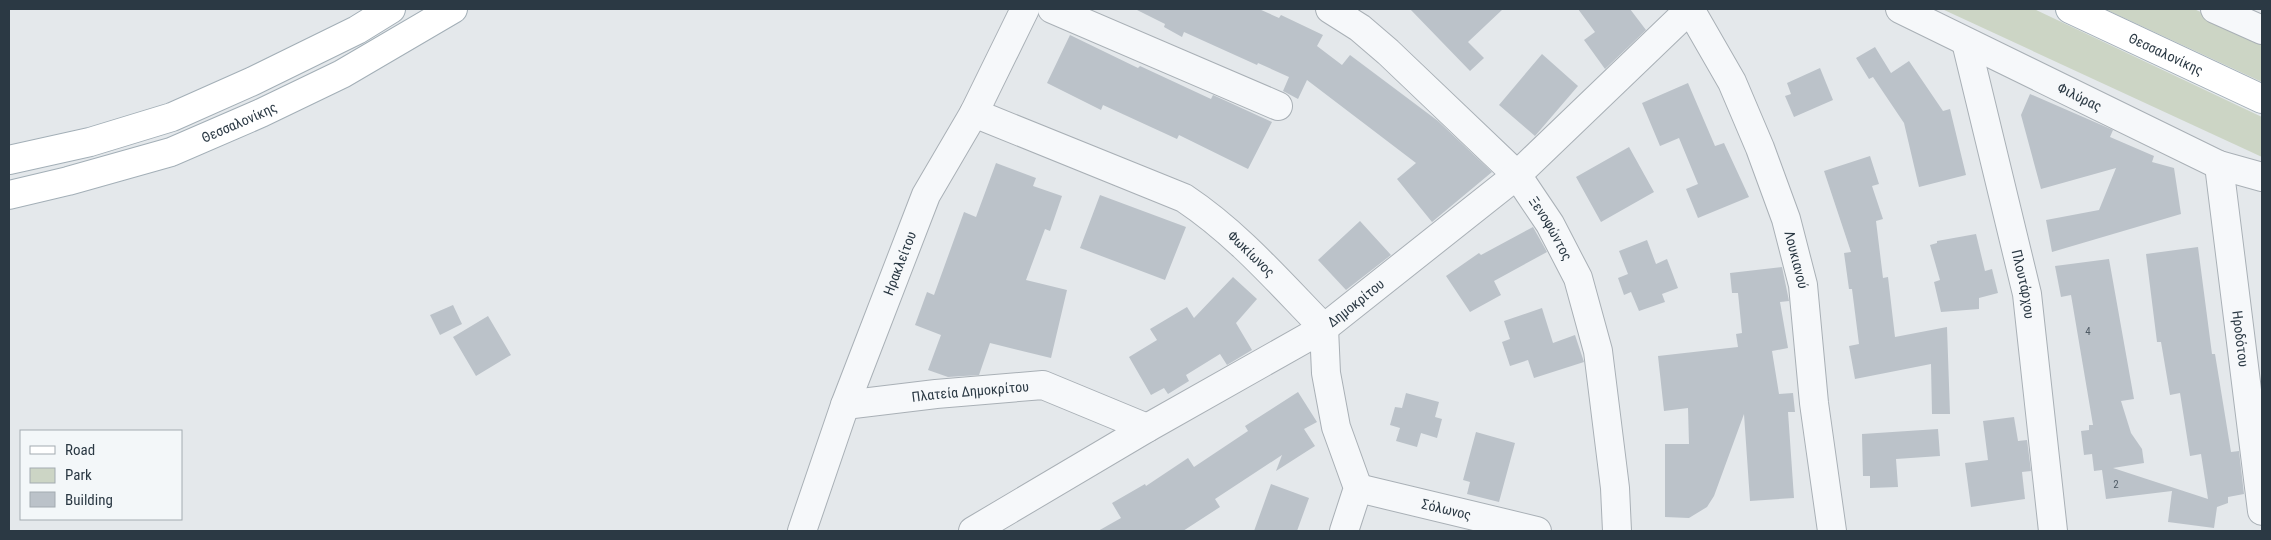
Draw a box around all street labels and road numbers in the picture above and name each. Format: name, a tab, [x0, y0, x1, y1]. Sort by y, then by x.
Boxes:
street label: Θεσσαλονίκης	[2126, 30, 2206, 78]
street label: Φιλύρας	[2055, 79, 2104, 114]
street label: Θεσσαλονίκης	[199, 99, 279, 146]
street label: Ξενοφώντος	[1526, 194, 1575, 263]
street label: Φωκίωνος	[1224, 227, 1278, 280]
street label: Ηρακλείτου	[880, 229, 919, 298]
street label: Λουκιανού	[1781, 229, 1811, 289]
street label: Πλουτάρχου	[2009, 248, 2038, 320]
street label: Δημοκρίτου	[1324, 275, 1387, 330]
street label: Ηροδότου	[2229, 310, 2252, 368]
street label: Πλατεία Δημοκρίτου	[911, 378, 1030, 405]
street label: Σόλωνος	[1420, 496, 1473, 523]

